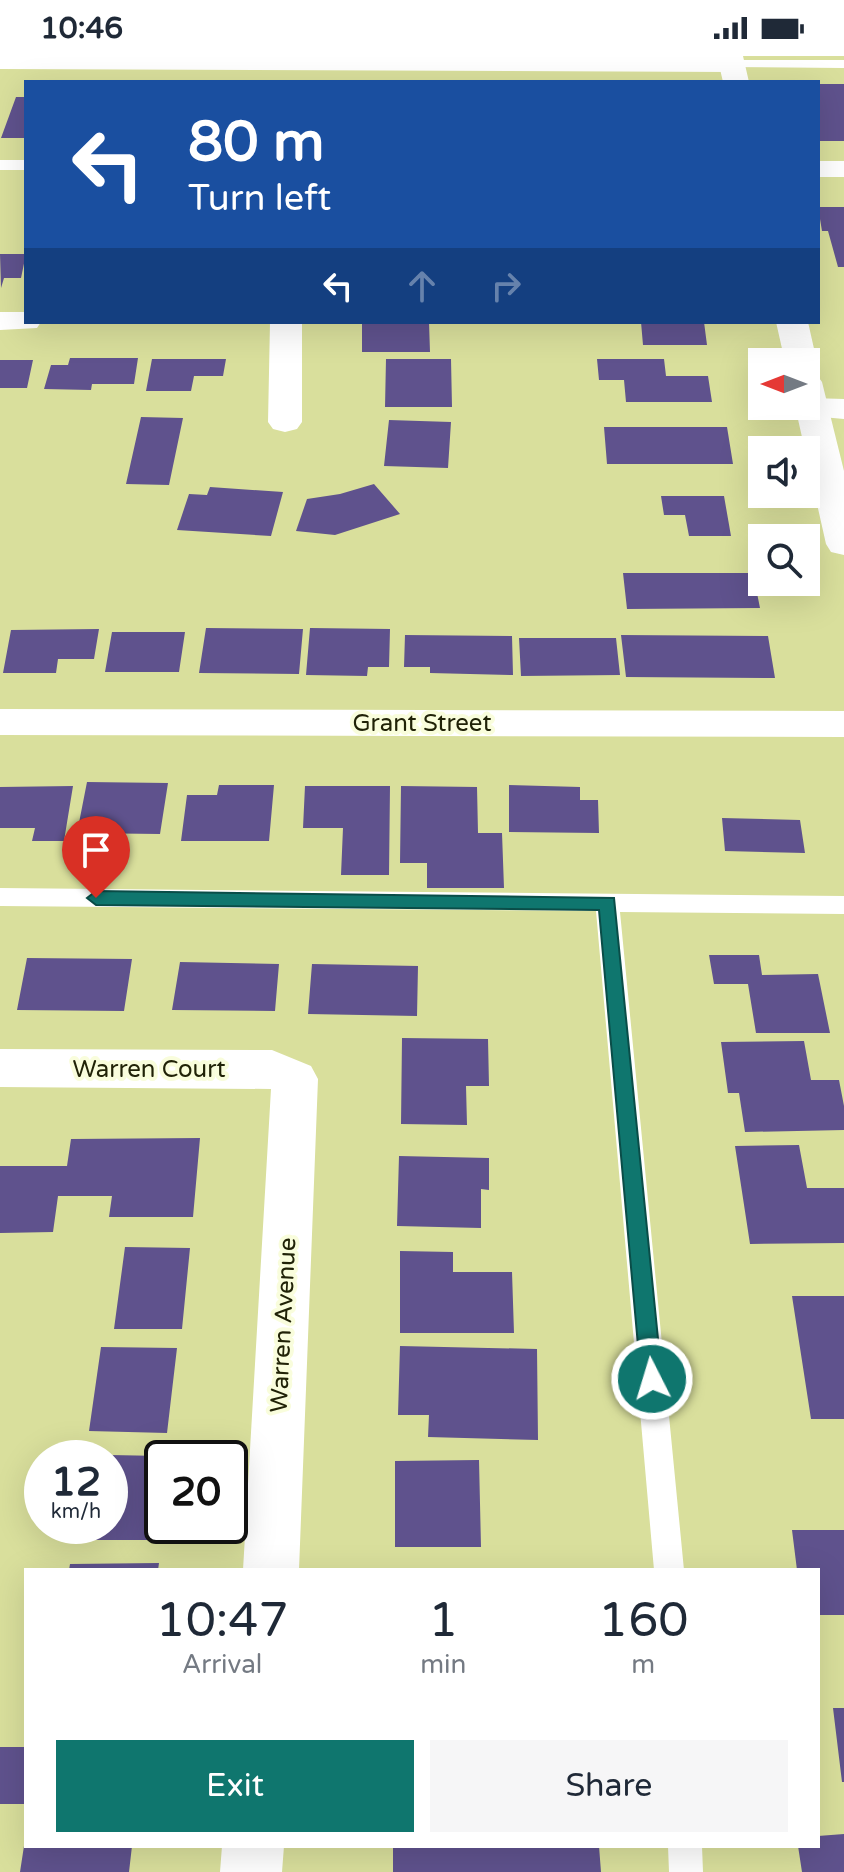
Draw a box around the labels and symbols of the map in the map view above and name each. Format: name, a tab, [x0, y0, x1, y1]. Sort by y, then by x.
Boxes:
north arrow	[748, 348, 820, 420]
street label: Grant Street	[352, 709, 492, 738]
pin	[62, 816, 130, 898]
street label: Warren Court	[72, 1055, 226, 1084]
street label: Warren Avenue	[264, 1237, 303, 1413]
position arrow	[610, 1337, 694, 1421]
speed limit sign: 20	[144, 1440, 248, 1544]

